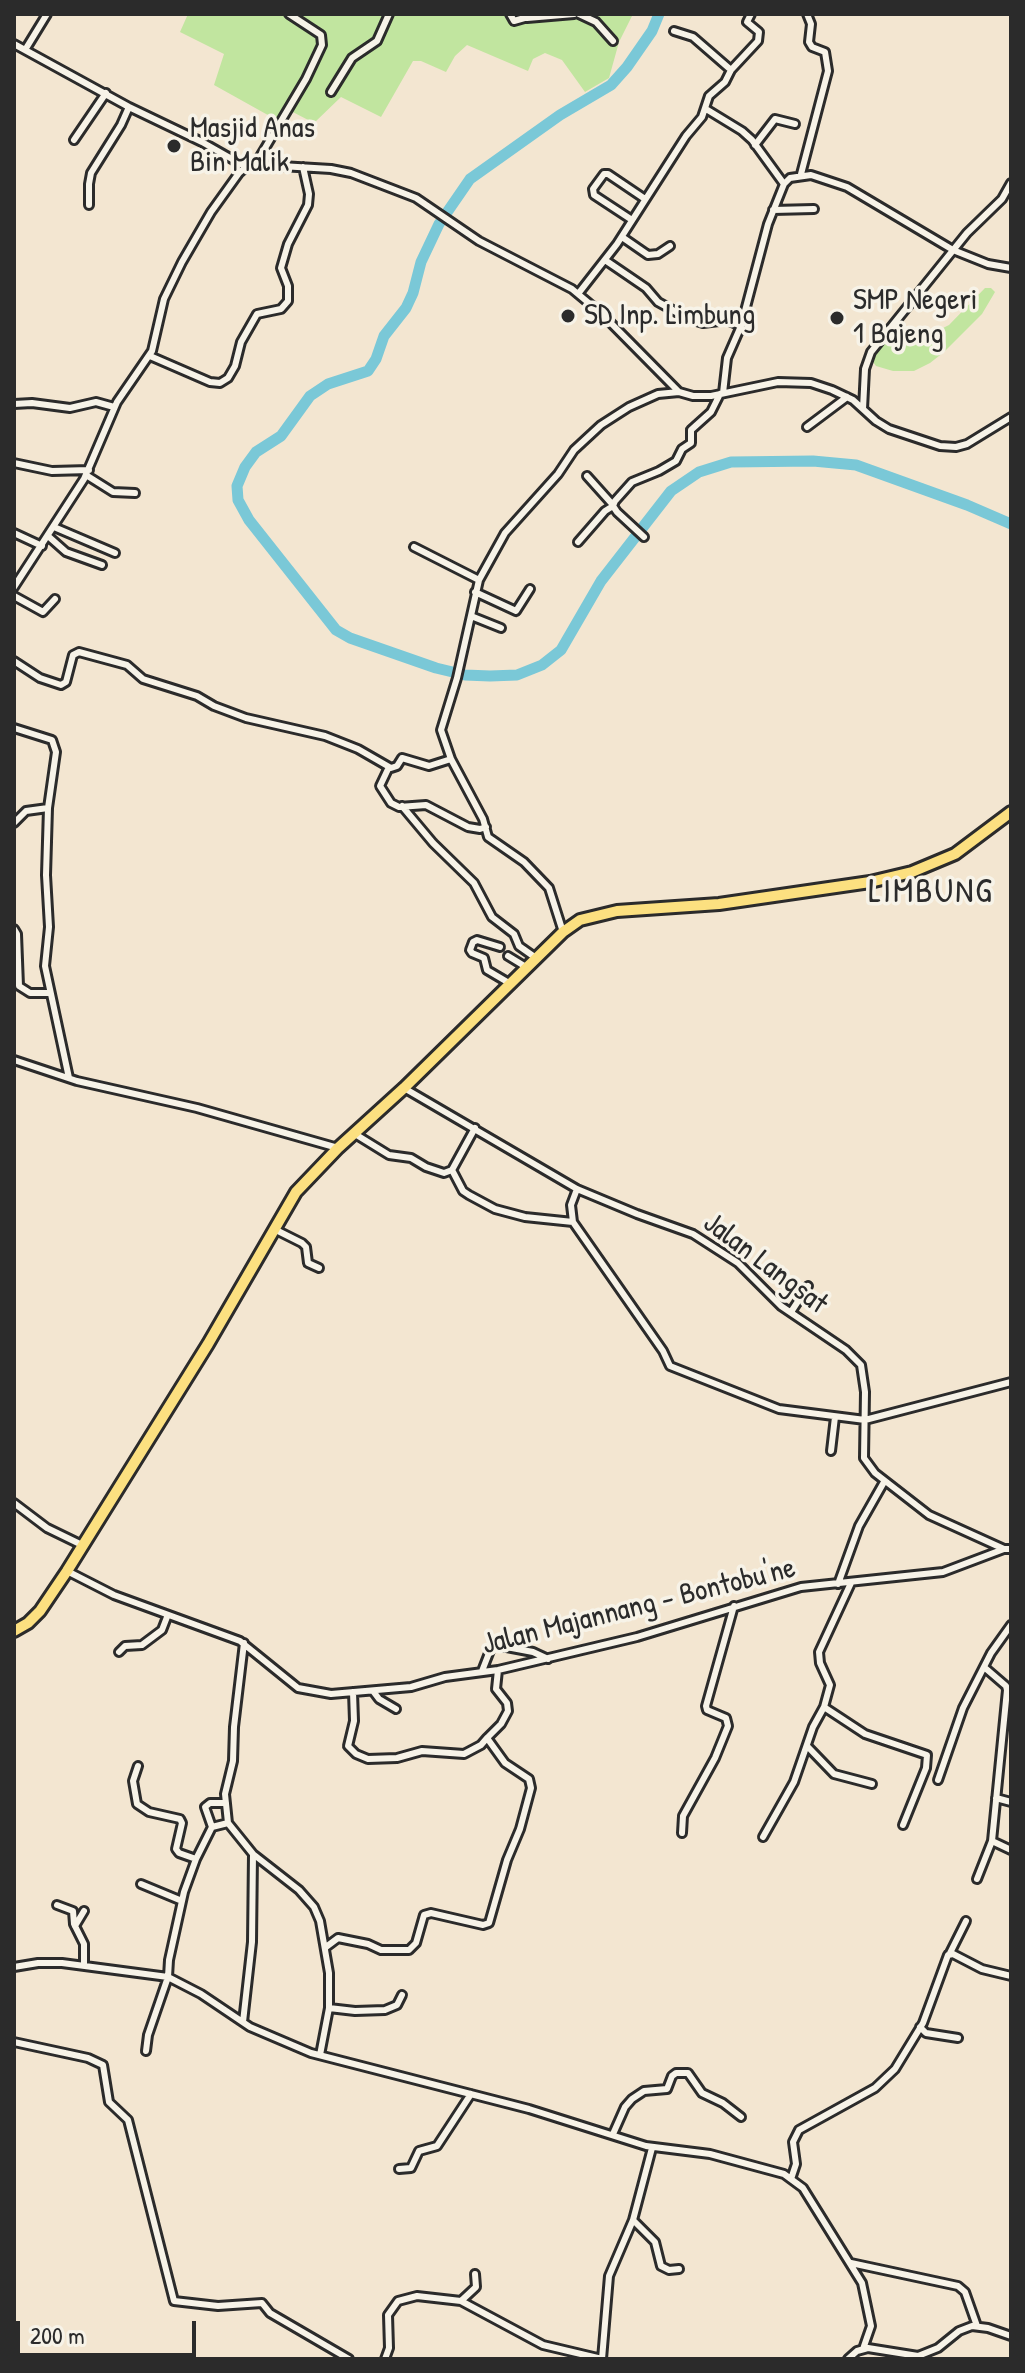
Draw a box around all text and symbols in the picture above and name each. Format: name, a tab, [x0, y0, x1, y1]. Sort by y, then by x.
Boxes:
place label: Masjid Anas Bin Malik	[190, 111, 315, 182]
marker: Masjid Anas Bin Malik	[165, 137, 183, 155]
place label: SMP Negeri 1 Bajeng	[853, 283, 977, 354]
place label: SD Inp. Limbung	[584, 298, 755, 334]
marker: SD Inp. Limbung	[559, 307, 577, 325]
marker: SMP Negeri 1 Bajeng	[828, 309, 846, 327]
district label: LIMBUNG	[868, 873, 994, 913]
street label: Jalan Langsat	[696, 1206, 834, 1322]
street label: Jalan Majannang - Bontobu'ne	[479, 1551, 799, 1663]
scale bar	[20, 2305, 200, 2355]
text: 200 m	[30, 2319, 85, 2351]

